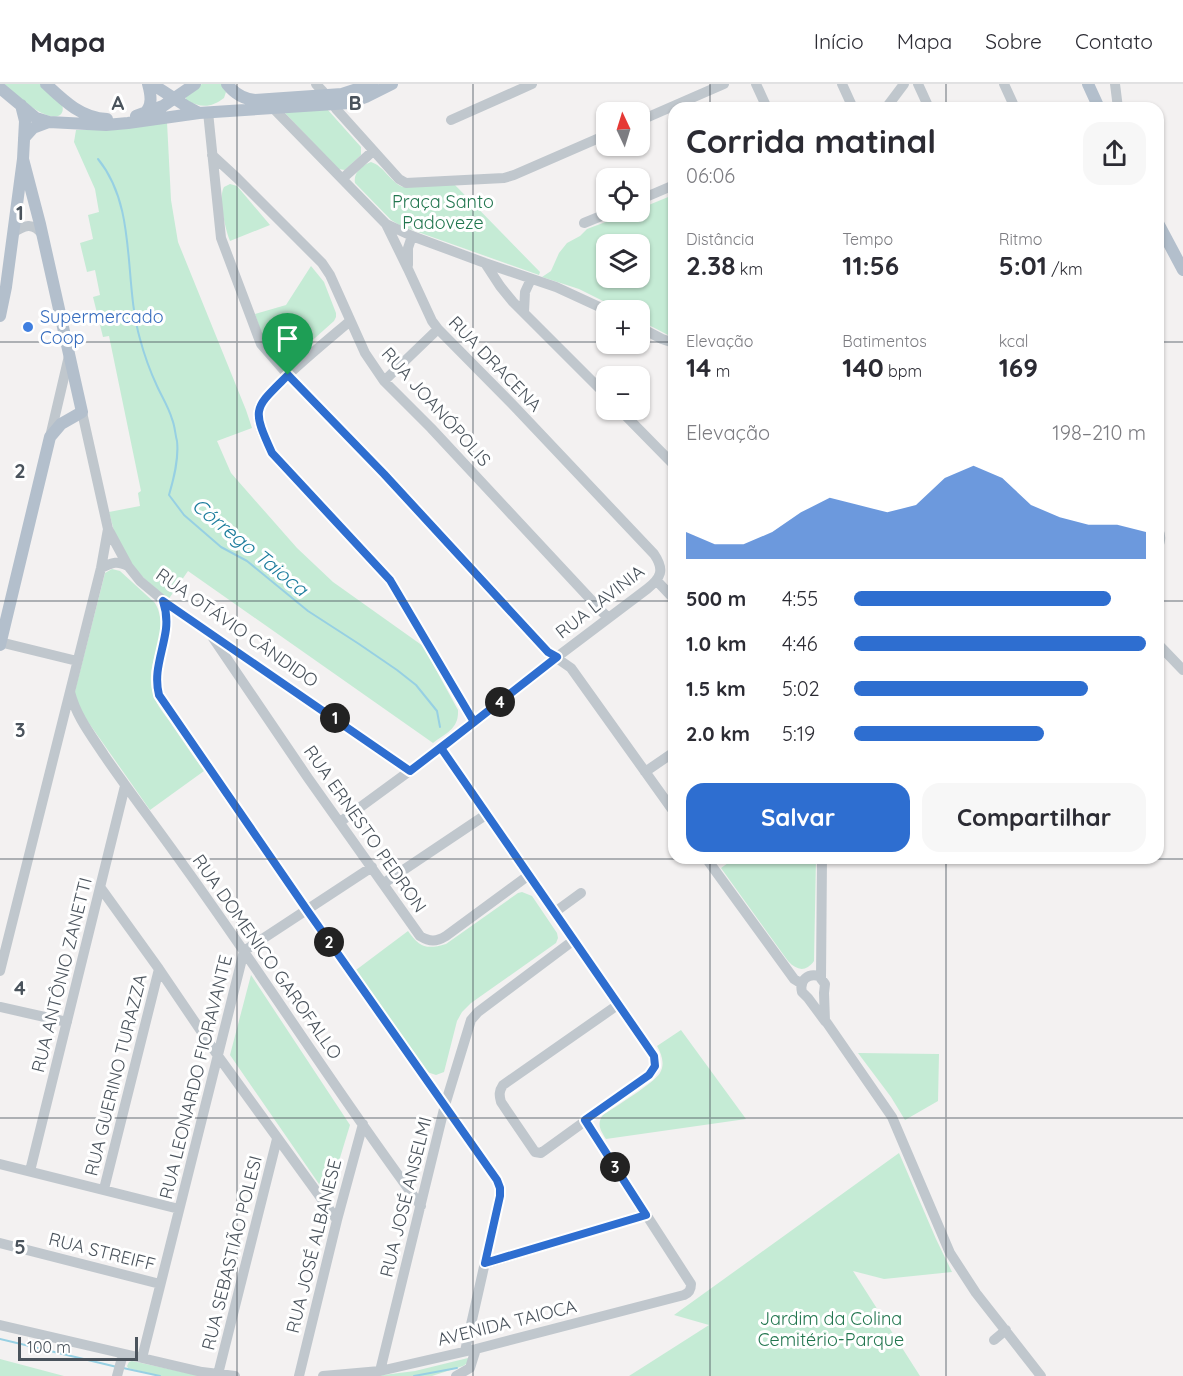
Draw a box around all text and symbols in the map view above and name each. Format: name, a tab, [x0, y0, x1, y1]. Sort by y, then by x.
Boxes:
text: Mapa	[30, 24, 106, 59]
text: Início	[814, 28, 864, 54]
text: Mapa	[897, 28, 952, 54]
text: Sobre	[985, 28, 1042, 54]
text: Contato	[1075, 28, 1153, 54]
text: A	[112, 90, 125, 115]
text: B	[348, 90, 362, 115]
north arrow	[596, 102, 650, 156]
map controls	[596, 102, 650, 420]
text: Corrida matinal	[686, 120, 936, 161]
button: share	[1083, 122, 1146, 185]
text: 06:06	[686, 163, 735, 188]
button: locate	[596, 168, 650, 222]
park label: Praça Santo Padoveze	[392, 190, 494, 234]
text: 1	[16, 200, 24, 225]
text: Distância	[686, 229, 754, 249]
text: Tempo	[842, 229, 893, 249]
text: Ritmo	[999, 229, 1042, 249]
button: layers	[596, 234, 650, 288]
text: 2.38	[686, 249, 735, 282]
text: 11:56	[842, 249, 899, 282]
text: 5:01	[999, 249, 1047, 282]
text: km	[735, 259, 763, 279]
text: /km	[1047, 259, 1083, 279]
button: +	[596, 300, 650, 354]
place label: Supermercado Coop	[40, 305, 164, 349]
street label: RUA DRACENA	[444, 311, 547, 417]
pin	[262, 313, 313, 375]
marker: Supermercado Coop	[21, 320, 35, 334]
icon: arrive	[271, 322, 304, 355]
text: Elevação	[686, 331, 753, 351]
text: Batimentos	[842, 331, 927, 351]
text: kcal	[999, 331, 1029, 351]
street label: RUA JOANÓPOLIS	[377, 342, 496, 471]
text: 14	[686, 351, 711, 384]
text: 140	[842, 351, 884, 384]
text: 169	[999, 351, 1038, 384]
text: m	[711, 361, 730, 381]
text: bpm	[884, 361, 922, 381]
button: −	[596, 366, 650, 420]
text: Elevação	[686, 420, 770, 445]
text: 198–210 m	[1052, 420, 1146, 445]
text: 2	[14, 458, 26, 483]
water label: Córrego Taioca	[187, 492, 315, 602]
street label: RUA LAVINIA	[551, 560, 649, 643]
street label: RUA OTÁVIO CÂNDIDO	[152, 563, 323, 692]
text: 500 m	[686, 586, 746, 611]
text: 4:55	[782, 586, 818, 611]
text: 1.0 km	[686, 631, 746, 656]
text: 4:46	[782, 631, 818, 656]
text: 1.5 km	[686, 676, 746, 701]
text: 5:02	[782, 676, 820, 701]
pin: 4	[485, 687, 515, 717]
text: 4	[495, 692, 505, 712]
pin: 1	[320, 703, 350, 733]
text: 1	[332, 708, 338, 728]
text: 3	[15, 717, 25, 742]
text: 2.0 km	[686, 721, 750, 746]
text: 5:19	[782, 721, 815, 746]
street label: RUA ERNESTO PEDRON	[299, 741, 432, 917]
button: Salvar	[686, 783, 910, 852]
button: Compartilhar	[922, 783, 1146, 852]
street label: RUA DOMENICO GAROFALLO	[188, 850, 347, 1064]
street label: RUA ANTÔNIO ZANETTI	[26, 875, 97, 1075]
pin: 2	[314, 927, 344, 957]
text: 2	[324, 932, 334, 952]
street label: RUA LEONARDO FIORAVANTE	[154, 952, 237, 1201]
street label: RUA GUERINO TURAZZA	[79, 971, 152, 1178]
text: 4	[14, 975, 26, 1000]
street label: RUA JOSÉ ANSELMI	[374, 1114, 437, 1280]
pin: 3	[600, 1152, 630, 1182]
street label: RUA SEBASTIÃO POLESI	[196, 1153, 267, 1353]
street label: RUA JOSÉ ALBANESE	[281, 1156, 346, 1335]
text: 3	[611, 1157, 619, 1177]
street label: RUA STREIFF	[46, 1227, 158, 1276]
text: 5	[14, 1234, 26, 1259]
street label: AVENIDA TAIOCA	[435, 1294, 579, 1351]
park label: Jardim da Colina Cemitério-Parque	[758, 1307, 904, 1351]
scale bar	[18, 1334, 138, 1362]
text: 100 m	[27, 1337, 71, 1357]

